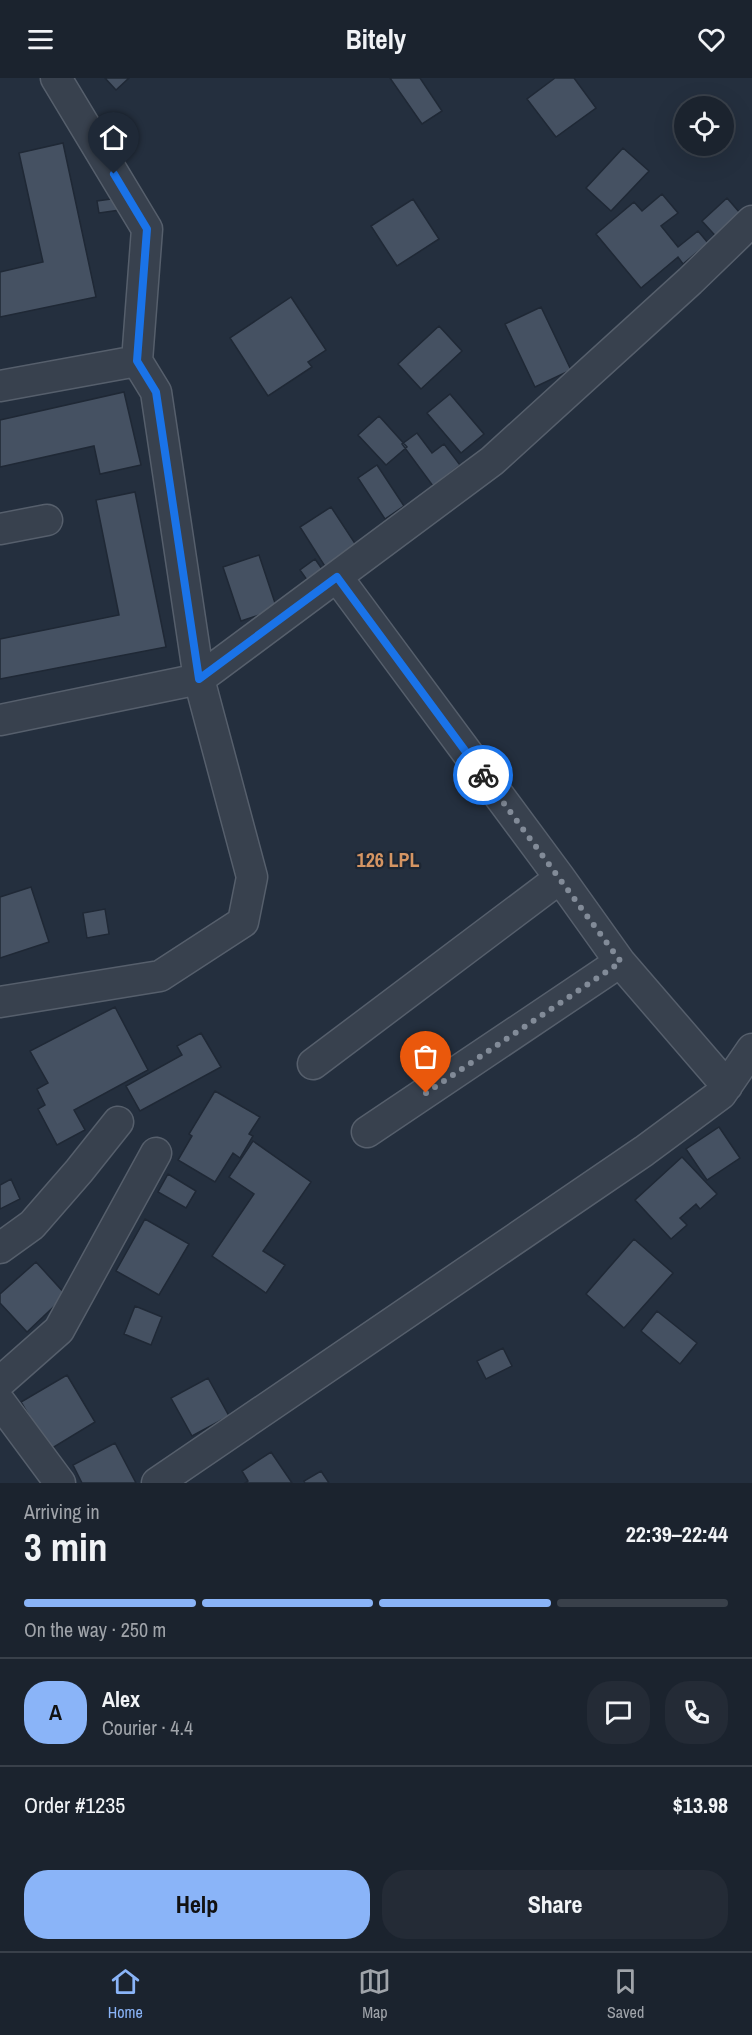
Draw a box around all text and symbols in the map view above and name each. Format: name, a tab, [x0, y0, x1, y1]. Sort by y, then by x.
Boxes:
text: Bitely	[346, 21, 406, 57]
icon: menu	[24, 23, 57, 56]
icon: heart	[695, 23, 728, 56]
map controls	[674, 96, 734, 156]
button: locate	[674, 96, 734, 156]
pin	[88, 112, 139, 174]
icon: home	[97, 121, 130, 154]
courier	[453, 745, 513, 805]
icon: bike	[467, 759, 500, 792]
district label: 126 LPL	[357, 846, 419, 873]
pin	[400, 1031, 451, 1093]
icon: bag	[409, 1040, 442, 1073]
text: Arriving in	[24, 1498, 100, 1525]
text: 22:39–22:44	[626, 1519, 728, 1549]
text: 3 min	[24, 1521, 108, 1573]
text: On the way · 250 m	[24, 1616, 166, 1643]
button: chat	[587, 1681, 650, 1744]
button: phone	[665, 1681, 728, 1744]
text: Alex	[102, 1684, 140, 1714]
text: A	[49, 1697, 62, 1727]
text: Courier · 4.4	[102, 1714, 193, 1741]
text: Order #1235	[24, 1790, 125, 1820]
text: $13.98	[673, 1790, 728, 1820]
button: Help	[24, 1870, 370, 1939]
button: Share	[382, 1870, 728, 1939]
tab: Home	[108, 1965, 143, 2023]
tab: Map	[358, 1965, 391, 2023]
tab: Saved	[607, 1965, 644, 2023]

